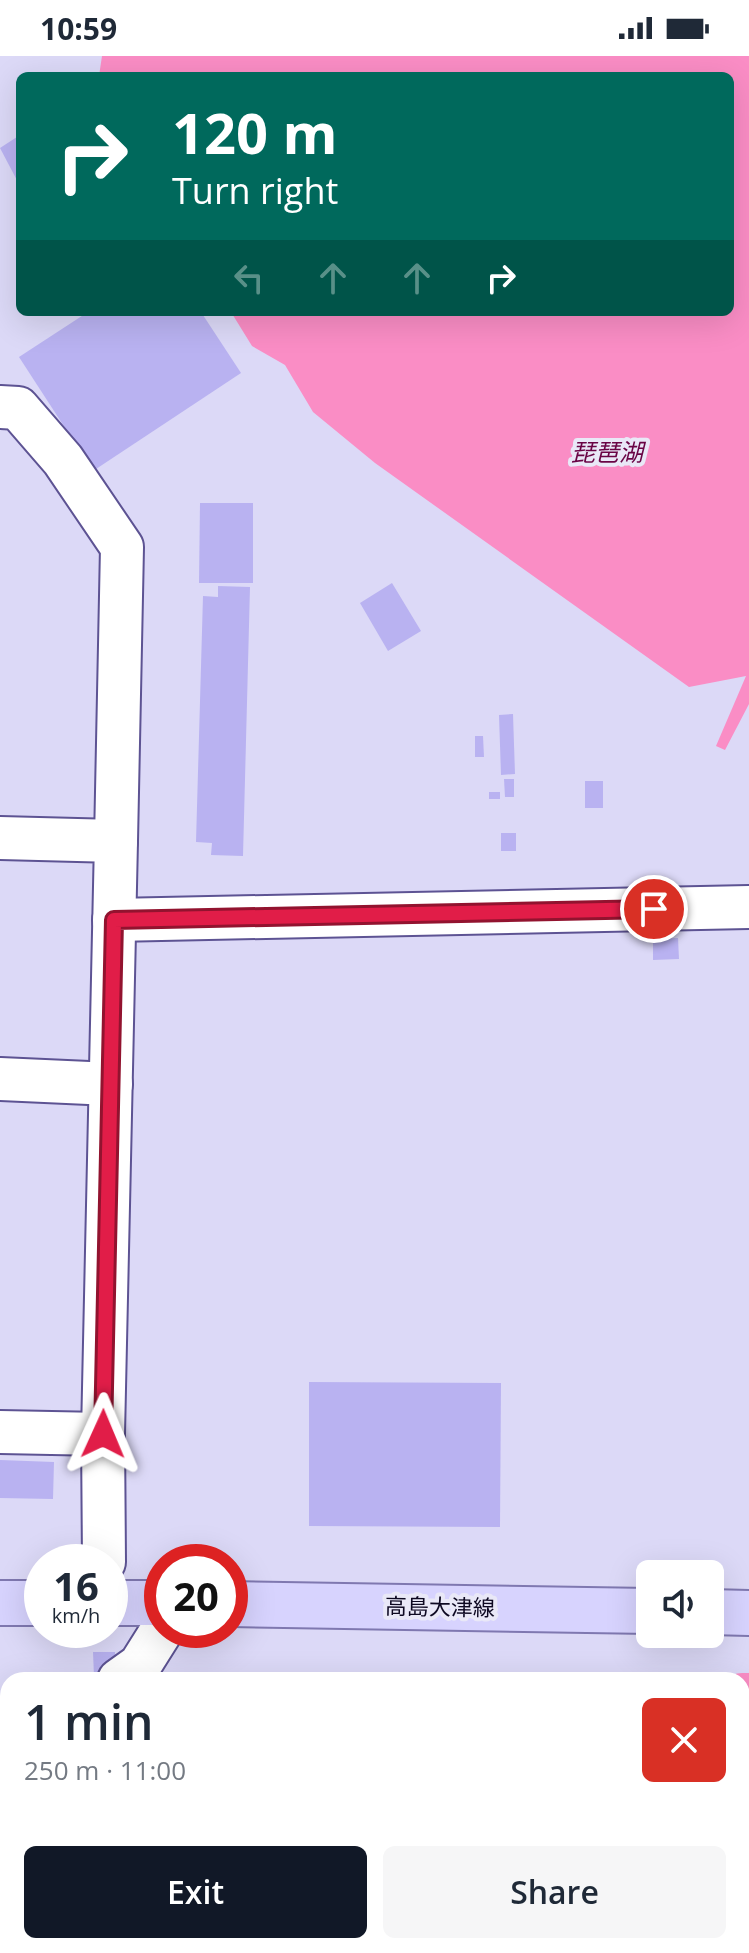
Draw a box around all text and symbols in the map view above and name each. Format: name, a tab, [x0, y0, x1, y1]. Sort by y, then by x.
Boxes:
text: 10:59	[40, 8, 117, 49]
text: 120 m	[172, 94, 338, 170]
icon: right	[40, 104, 144, 208]
text: Turn right	[172, 166, 338, 215]
icon: left	[227, 256, 271, 300]
icon: ahead	[311, 256, 355, 300]
icon: ahead	[395, 256, 439, 300]
icon: right	[479, 256, 523, 300]
water label: 琵琶湖	[571, 435, 647, 468]
pin	[620, 875, 688, 943]
icon: arrive	[632, 887, 676, 931]
position arrow	[61, 1392, 145, 1476]
speed limit sign: 20	[144, 1544, 248, 1648]
text: 16	[53, 1558, 99, 1613]
map controls	[636, 1560, 724, 1648]
button: sound	[636, 1560, 724, 1648]
street label: 高島大津線	[385, 1590, 495, 1622]
text: km/h	[52, 1602, 100, 1629]
text: 1 min	[24, 1689, 154, 1754]
button: close	[642, 1698, 726, 1782]
text: 250 m · 11:00	[24, 1752, 186, 1788]
button: Exit	[24, 1846, 367, 1938]
button: Share	[383, 1846, 726, 1938]

